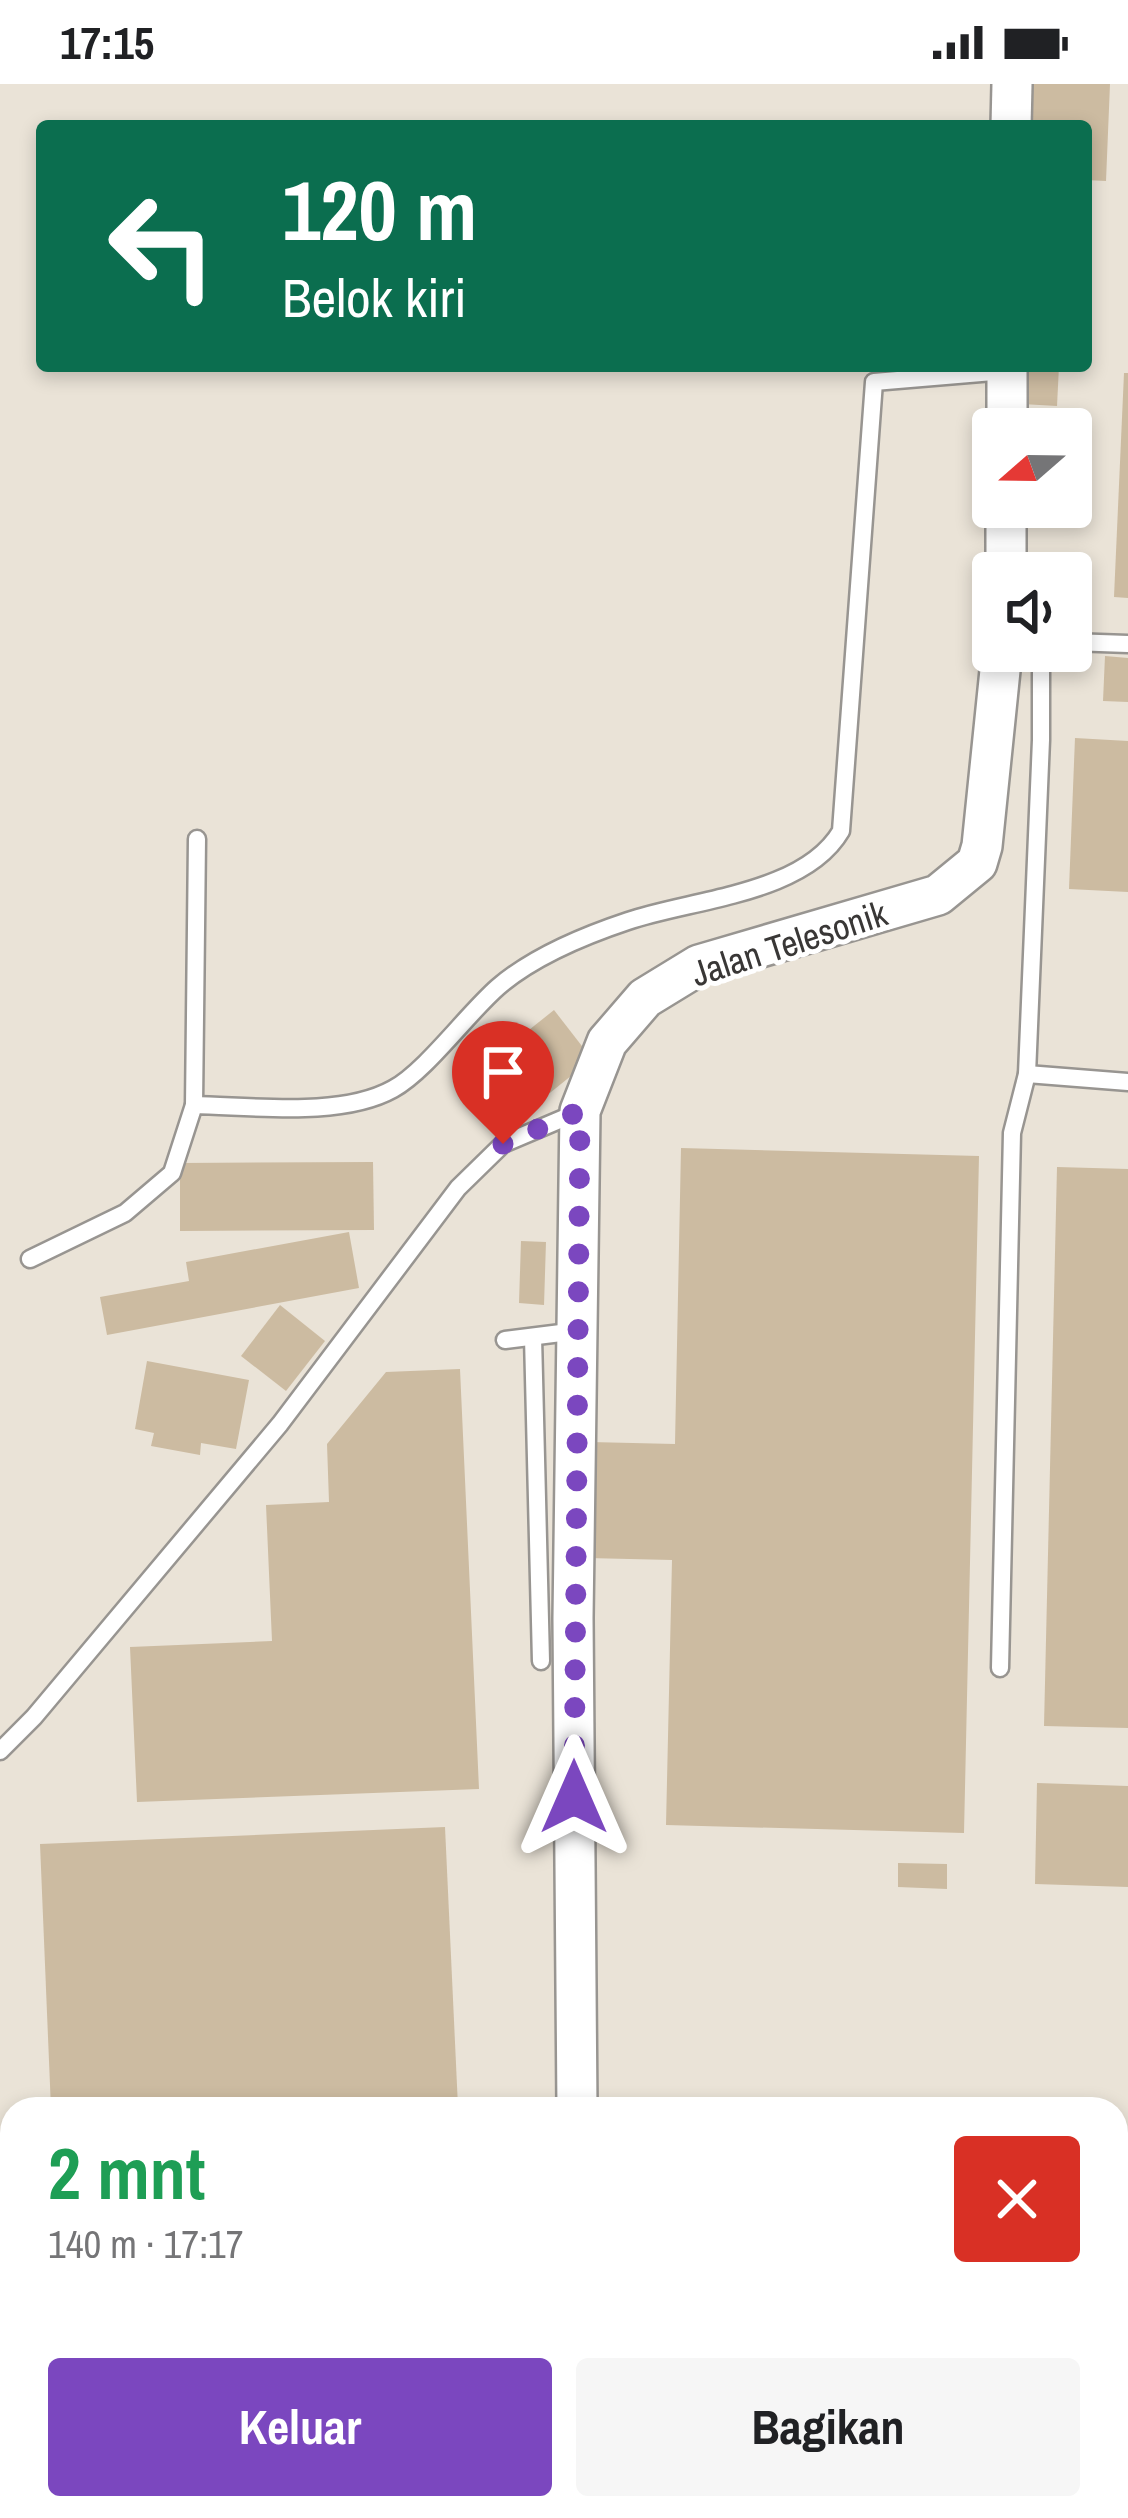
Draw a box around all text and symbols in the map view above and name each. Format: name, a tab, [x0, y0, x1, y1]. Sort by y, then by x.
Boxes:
text: 17:15	[60, 12, 154, 73]
text: 120 m	[282, 153, 477, 266]
icon: left	[84, 168, 240, 324]
text: Belok kiri	[282, 261, 467, 334]
north arrow	[972, 408, 1092, 528]
map controls	[972, 408, 1092, 672]
button: sound	[972, 552, 1092, 672]
street label: Jalan Telesonik	[685, 889, 893, 997]
pin	[452, 1021, 554, 1144]
icon: arrive	[470, 1039, 536, 1105]
position arrow	[511, 1734, 637, 1860]
text: 2 mnt	[48, 2124, 205, 2221]
button: close	[954, 2136, 1080, 2262]
text: 140 m · 17:17	[48, 2218, 244, 2270]
button: Keluar	[48, 2358, 552, 2496]
button: Bagikan	[576, 2358, 1080, 2496]

